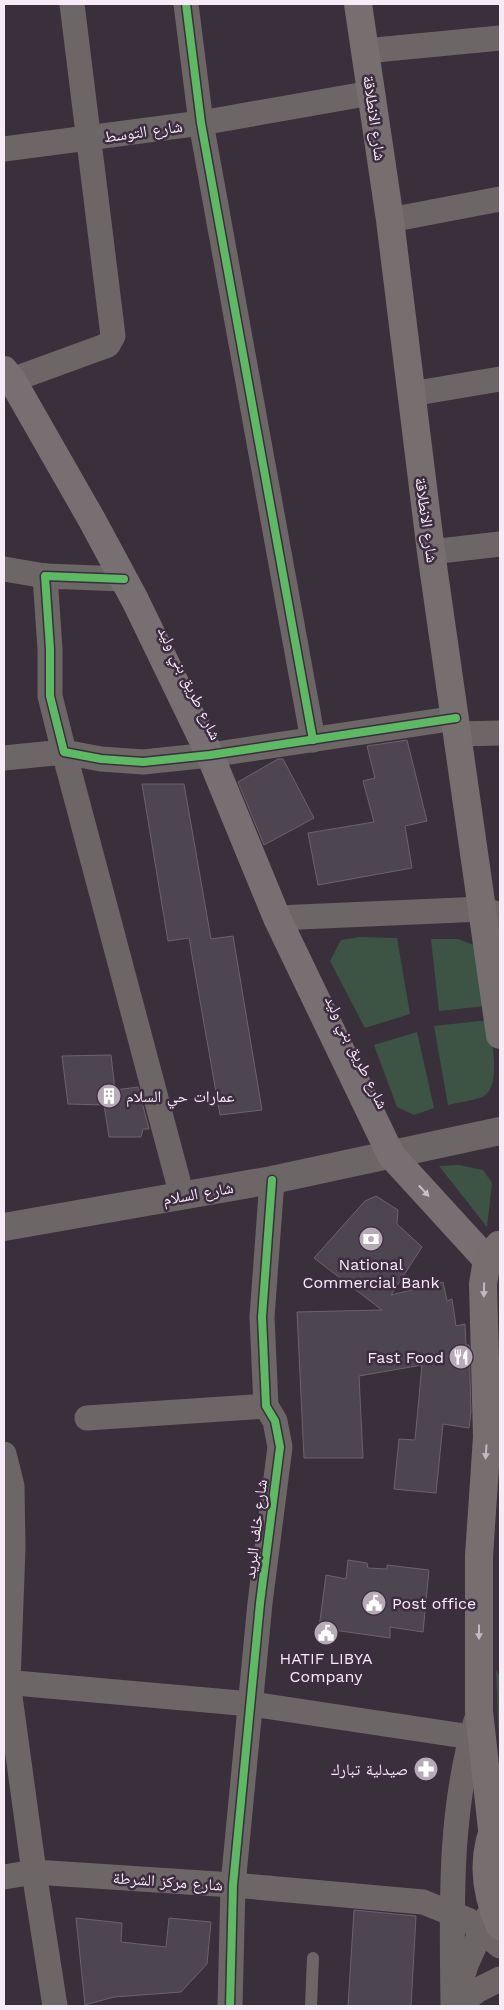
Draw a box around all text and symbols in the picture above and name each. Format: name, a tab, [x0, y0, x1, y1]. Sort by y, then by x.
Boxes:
street label: شارع الانطلاقة	[358, 74, 390, 162]
street label: شارع التوسط	[103, 117, 184, 147]
street label: شارع الانطلاقة	[410, 476, 442, 564]
street label: شارع طريق بني وليد	[151, 623, 225, 744]
street label: شارع طريق بني وليد	[318, 992, 392, 1113]
building icon: عمارات حي السلام	[96, 1083, 122, 1109]
place label: عمارات حي السلام	[126, 1087, 235, 1109]
street label: شارع السلام	[161, 1178, 235, 1210]
one-way arrow	[418, 1185, 430, 1197]
bank icon: National Commercial Bank	[358, 1226, 384, 1252]
place label: National Commercial Bank	[302, 1255, 440, 1292]
one-way arrow	[480, 1282, 488, 1298]
restaurant icon: Fast Food	[448, 1344, 474, 1370]
place label: Fast Food	[367, 1348, 444, 1367]
one-way arrow	[482, 1444, 490, 1460]
street label: شارع خلف البريد	[240, 1478, 272, 1580]
public building icon: Post office	[361, 1590, 387, 1616]
place label: Post office	[392, 1594, 476, 1613]
public building icon: HATIF LIBYA Company	[313, 1620, 339, 1646]
one-way arrow	[475, 1624, 483, 1640]
place label: HATIF LIBYA Company	[279, 1649, 373, 1686]
pharmacy icon: صيدلية تبارك	[413, 1756, 439, 1782]
place label: صيدلية تبارك	[331, 1760, 408, 1779]
street label: شارع مركز الشرطة	[112, 1868, 224, 1896]

